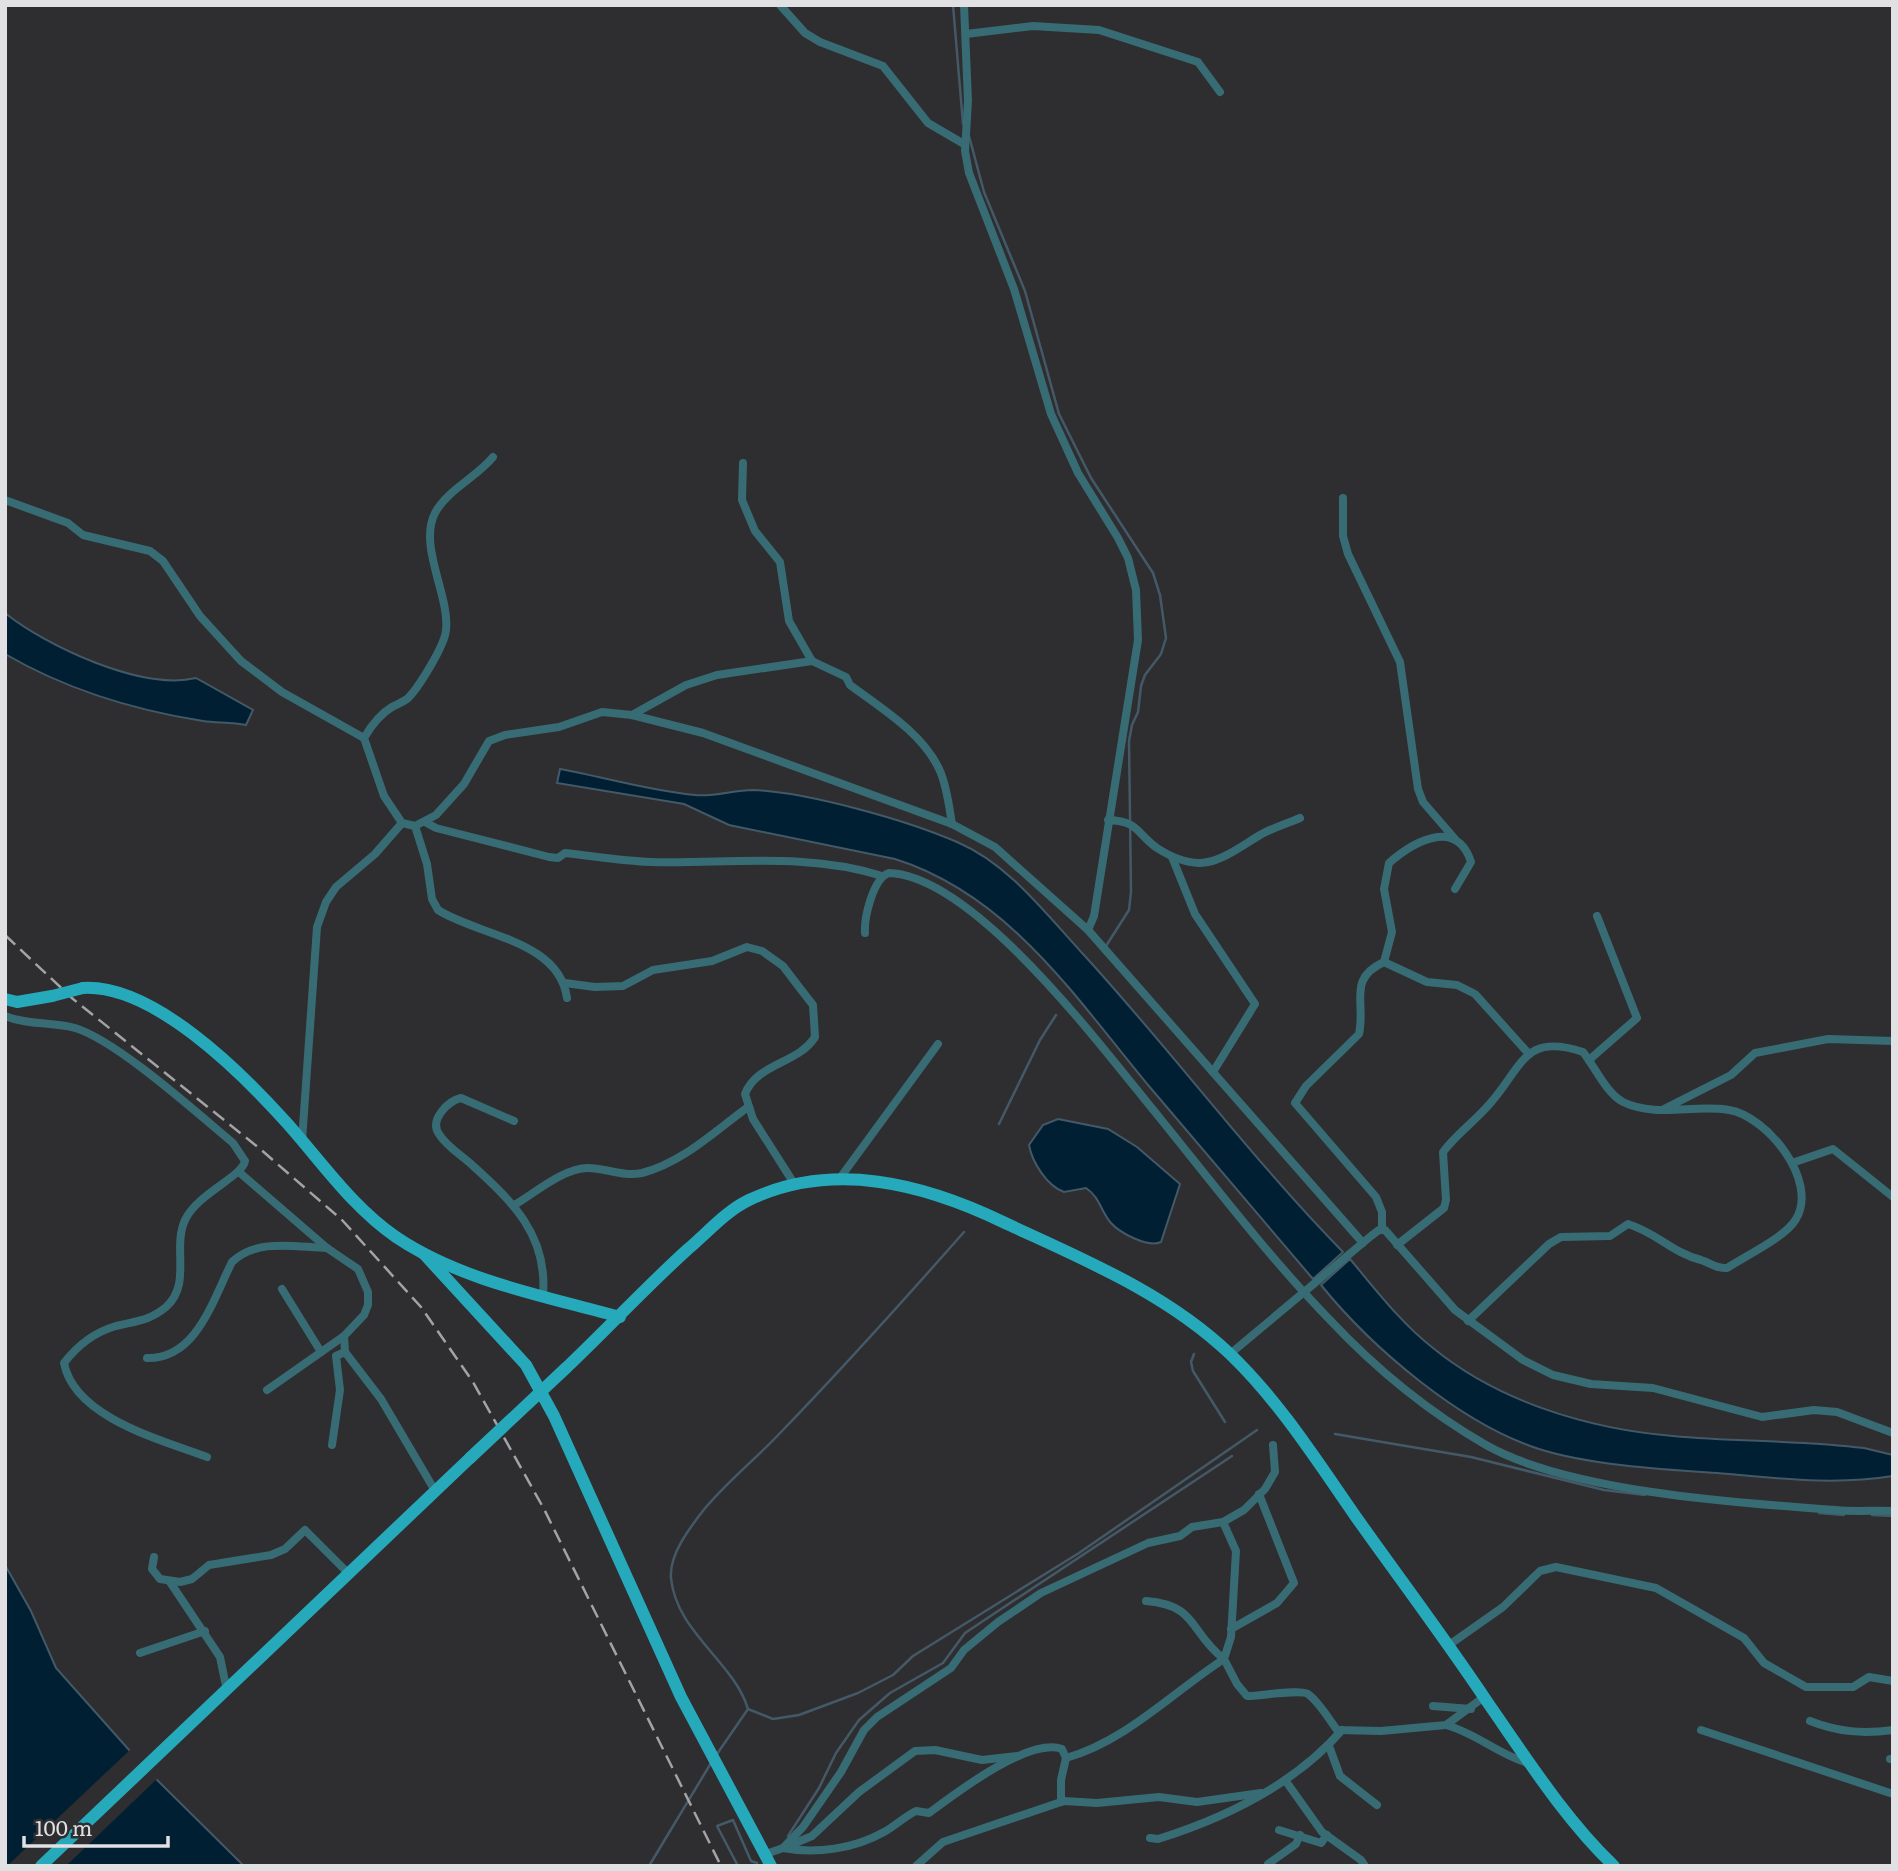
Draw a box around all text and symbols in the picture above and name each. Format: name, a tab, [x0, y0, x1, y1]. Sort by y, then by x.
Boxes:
scale bar	[24, 1804, 168, 1848]
text: 100 m	[35, 1811, 92, 1842]

